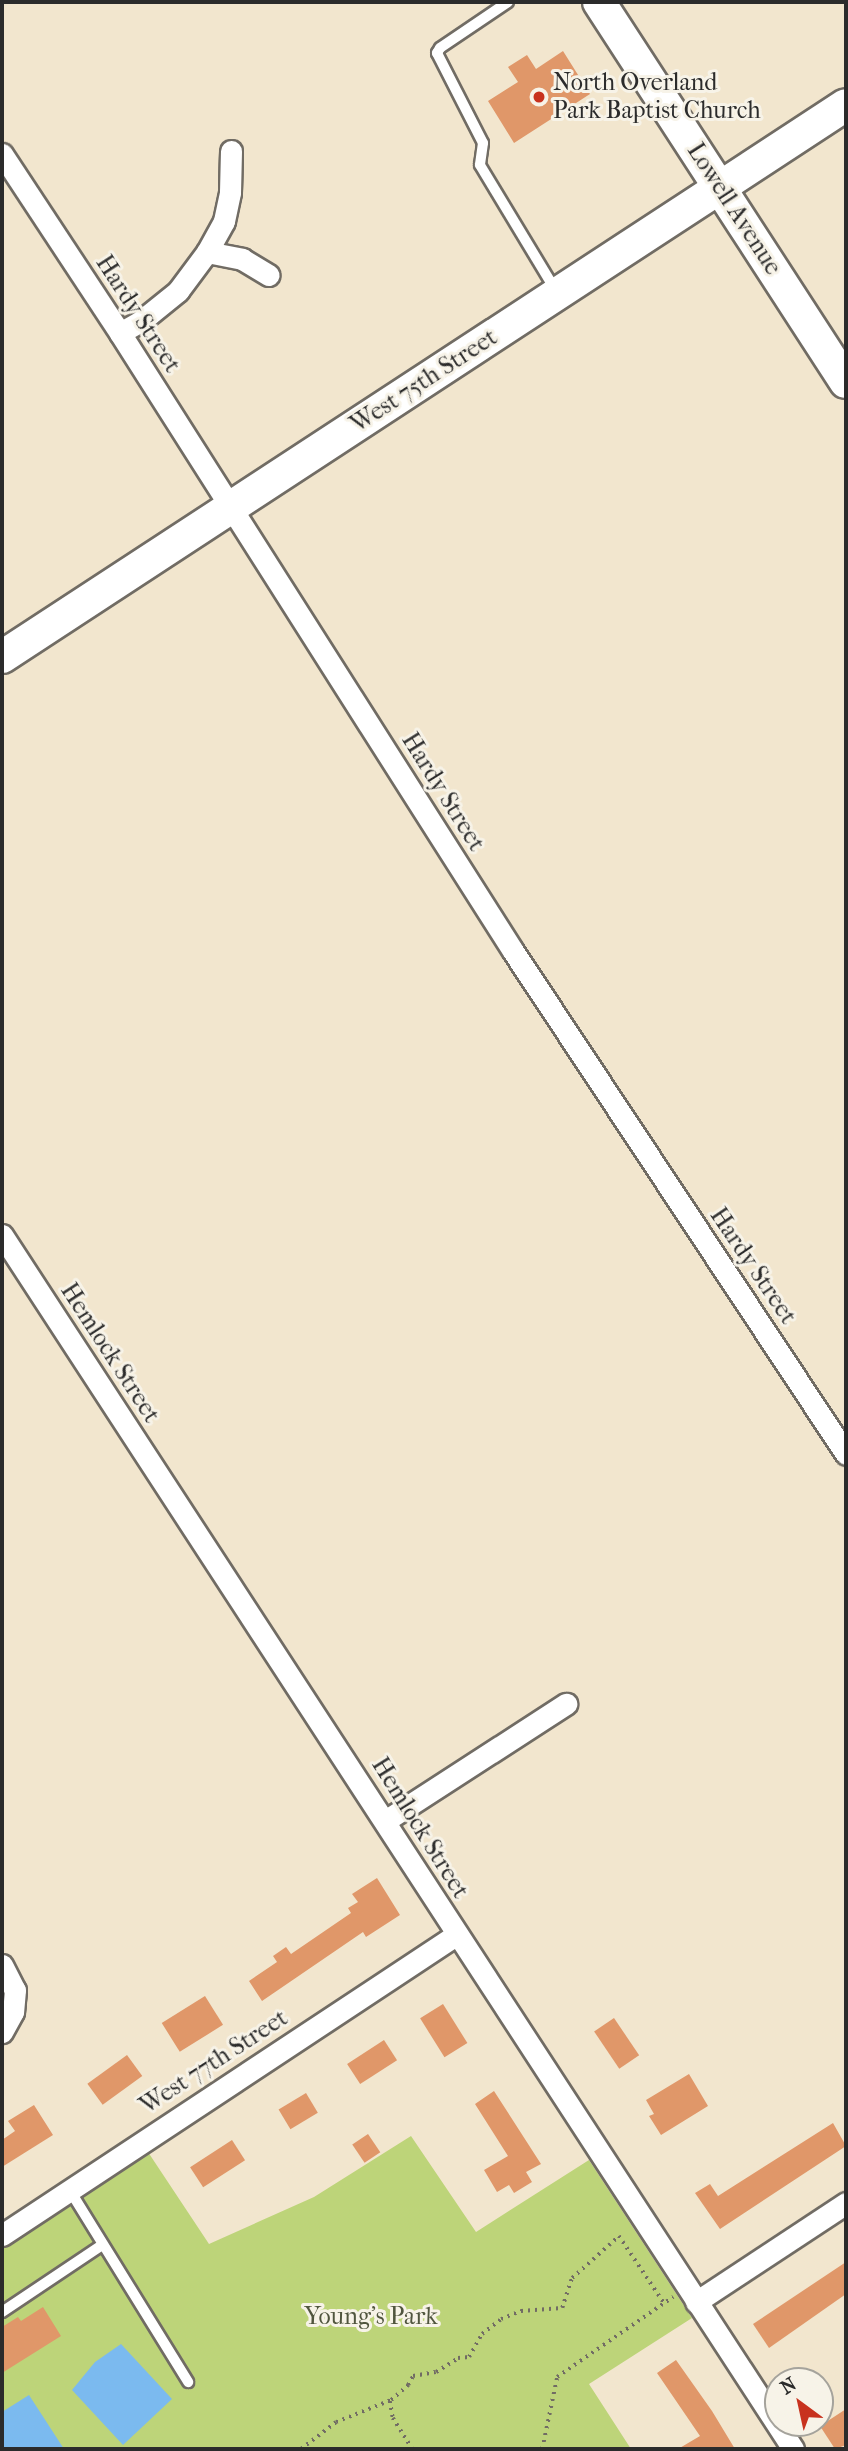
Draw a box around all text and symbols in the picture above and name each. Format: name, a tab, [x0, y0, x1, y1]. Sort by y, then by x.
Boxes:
place label: North Overland Park Baptist Church	[553, 69, 761, 125]
marker: North Overland Park Baptist Church	[531, 89, 547, 105]
street label: Lowell Avenue	[681, 138, 787, 280]
street label: Hardy Street	[89, 250, 187, 378]
street label: West 75th Street	[345, 323, 503, 439]
street label: Hardy Street	[395, 728, 491, 856]
street label: Hardy Street	[704, 1202, 802, 1330]
street label: Hemlock Street	[54, 1278, 166, 1428]
street label: Hemlock Street	[365, 1752, 475, 1904]
street label: West 77th Street	[135, 2004, 293, 2120]
park label: Young's Park	[304, 2303, 438, 2331]
north arrow	[764, 2367, 834, 2437]
text: N	[777, 2373, 801, 2399]

